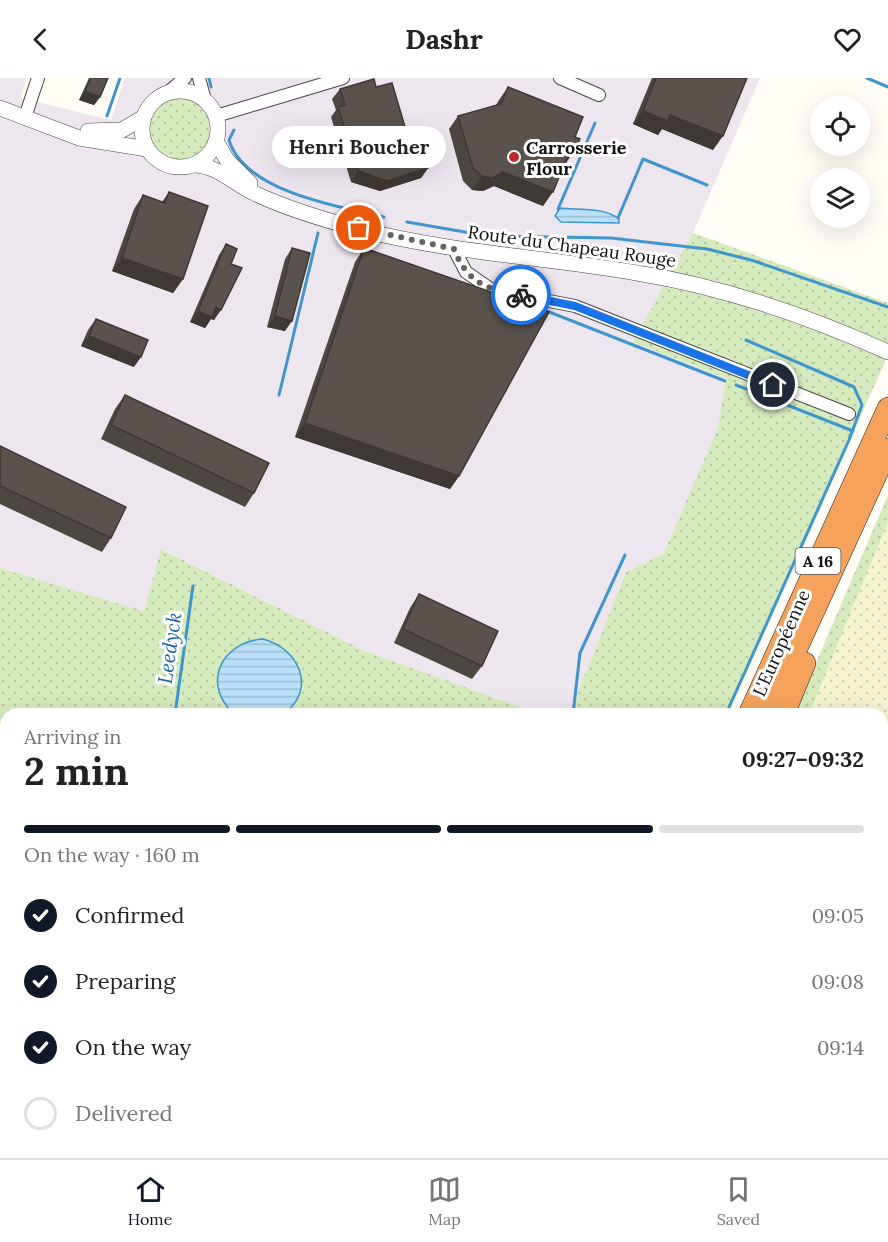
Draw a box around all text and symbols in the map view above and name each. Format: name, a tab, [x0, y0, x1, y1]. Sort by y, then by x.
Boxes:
text: Dashr	[405, 22, 483, 56]
icon: back	[24, 23, 57, 56]
icon: heart	[831, 23, 864, 56]
map controls	[810, 96, 870, 228]
button: locate	[810, 96, 870, 156]
callout: Henri Boucher	[272, 126, 446, 168]
text: Henri Boucher	[289, 134, 429, 159]
place label: Carrosserie Flour	[526, 136, 627, 180]
marker: Carrosserie Flour	[507, 150, 521, 164]
button: layers	[810, 168, 870, 228]
pin	[333, 202, 384, 253]
icon: bag	[342, 211, 375, 244]
street label: Route du Chapeau Rouge	[466, 220, 678, 272]
courier	[491, 265, 551, 325]
icon: bike	[505, 279, 538, 312]
pin	[747, 359, 798, 410]
icon: home	[756, 368, 789, 401]
road number: A 16	[796, 548, 840, 574]
street label: L'Européenne	[747, 586, 815, 700]
water label: Leedyck	[152, 611, 186, 685]
text: Arriving in	[24, 724, 121, 749]
text: 09:27–09:32	[742, 745, 864, 773]
text: 2 min	[24, 746, 129, 796]
text: On the way · 160 m	[24, 842, 200, 867]
icon: check	[24, 899, 57, 932]
text: Confirmed	[75, 901, 184, 929]
text: 09:05	[812, 903, 864, 928]
icon: check	[24, 965, 57, 998]
text: Preparing	[75, 967, 175, 995]
text: 09:08	[811, 969, 864, 994]
icon: check	[24, 1031, 57, 1064]
text: On the way	[75, 1033, 191, 1061]
text: 09:14	[817, 1035, 864, 1060]
text: Delivered	[75, 1099, 173, 1127]
tab: Home	[128, 1173, 172, 1229]
tab: Map	[428, 1173, 461, 1229]
tab: Saved	[717, 1173, 760, 1229]

